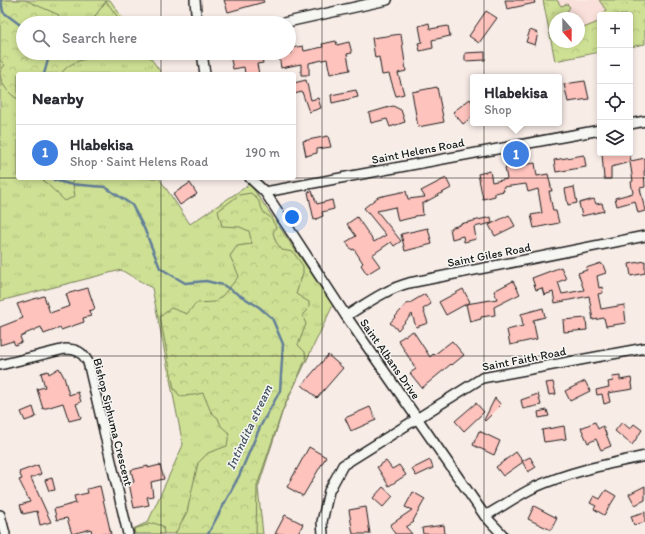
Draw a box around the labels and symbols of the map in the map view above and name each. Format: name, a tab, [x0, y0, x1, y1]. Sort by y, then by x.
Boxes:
north arrow	[549, 12, 585, 48]
street label: Saint Helens Road	[370, 135, 466, 167]
pin: 1	[503, 139, 529, 169]
your location	[282, 207, 302, 227]
street label: Saint Giles Road	[446, 240, 532, 270]
street label: Saint Albans Drive	[357, 316, 423, 402]
street label: Saint Faith Road	[481, 344, 568, 374]
street label: Bishop Siphuma Crescent	[90, 357, 136, 488]
water label: Intindita stream	[223, 382, 275, 472]

